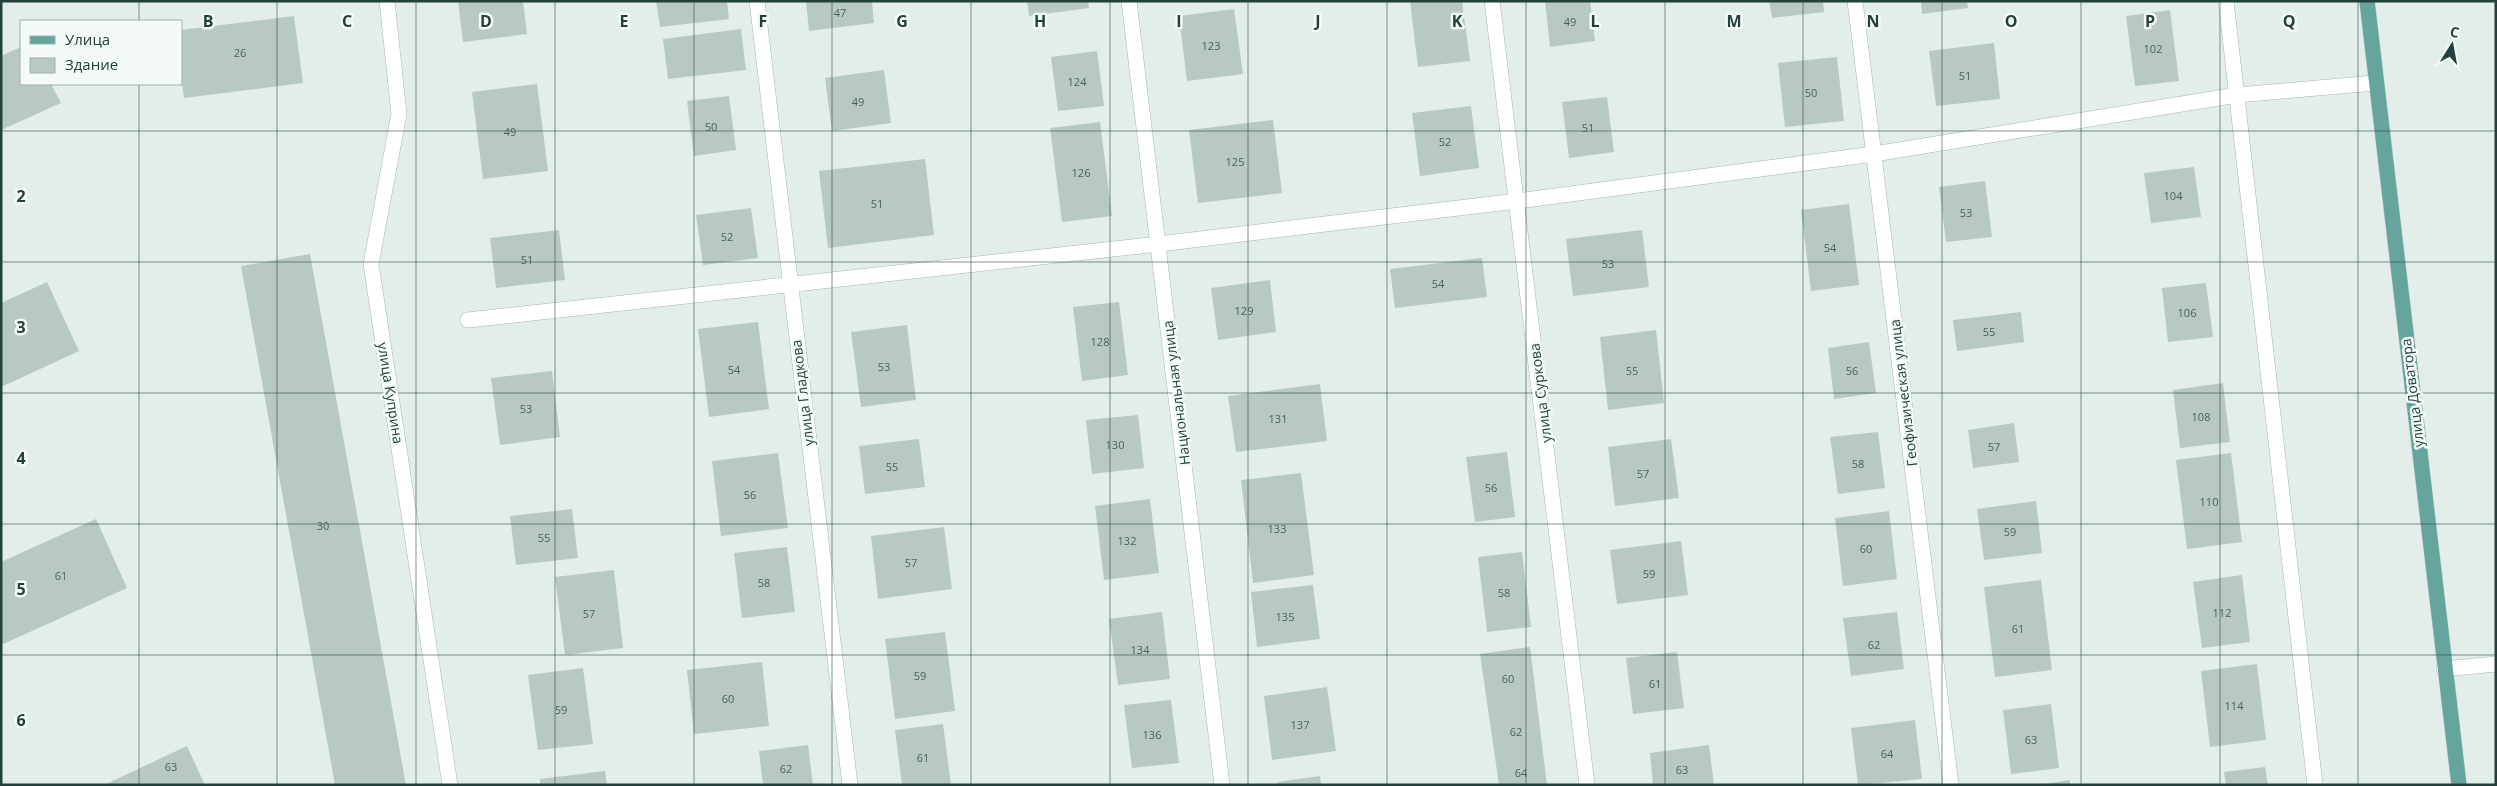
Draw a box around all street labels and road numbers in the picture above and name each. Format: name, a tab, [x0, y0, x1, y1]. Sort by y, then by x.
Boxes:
street label: Геофизическая улица	[1885, 318, 1921, 468]
street label: Национальная улица	[1158, 320, 1194, 466]
street label: улица Доватора	[2396, 338, 2428, 448]
street label: улица Гладкова	[786, 339, 818, 447]
street label: улица Куприна	[374, 341, 408, 445]
street label: улица Суркова	[1524, 342, 1556, 444]

